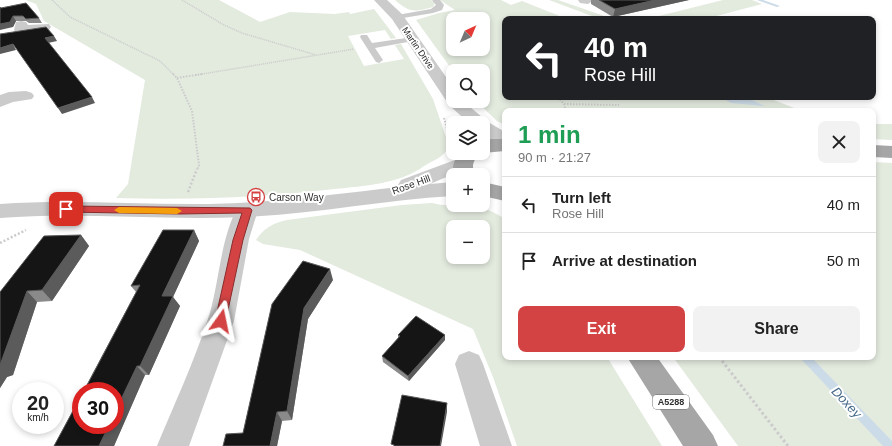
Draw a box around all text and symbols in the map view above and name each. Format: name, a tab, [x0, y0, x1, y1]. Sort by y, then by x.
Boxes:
north arrow	[446, 12, 490, 56]
map controls	[446, 12, 490, 264]
street label: Martin Drive	[400, 25, 436, 71]
icon: left	[518, 32, 570, 84]
text: 40 m	[584, 32, 648, 63]
button: search	[446, 64, 490, 108]
text: Rose Hill	[584, 65, 656, 85]
button: layers	[446, 116, 490, 160]
text: 1 min	[518, 121, 581, 148]
button: close	[818, 121, 860, 163]
text: 90 m · 21:27	[518, 150, 591, 165]
button: +	[446, 168, 490, 212]
street label: Rose Hill	[390, 172, 432, 196]
bus stop icon: Carson Way	[246, 187, 266, 207]
text: Turn left	[552, 189, 611, 206]
pin	[49, 192, 83, 226]
place label: Carson Way	[269, 192, 324, 203]
icon: left	[518, 194, 540, 216]
text: 40 m	[827, 196, 860, 213]
icon: arrive	[55, 198, 77, 220]
text: Rose Hill	[552, 206, 604, 221]
button: −	[446, 220, 490, 264]
icon: arrive	[518, 250, 540, 272]
text: Arrive at destination	[552, 252, 697, 269]
text: 50 m	[827, 252, 860, 269]
position arrow	[200, 300, 242, 342]
button: Exit	[518, 306, 685, 352]
button: Share	[693, 306, 860, 352]
speed limit sign: 30	[72, 382, 124, 434]
water label: Doxey	[829, 384, 866, 422]
text: 20	[27, 392, 49, 414]
road number: A5288	[653, 395, 689, 409]
text: km/h	[27, 412, 49, 423]

